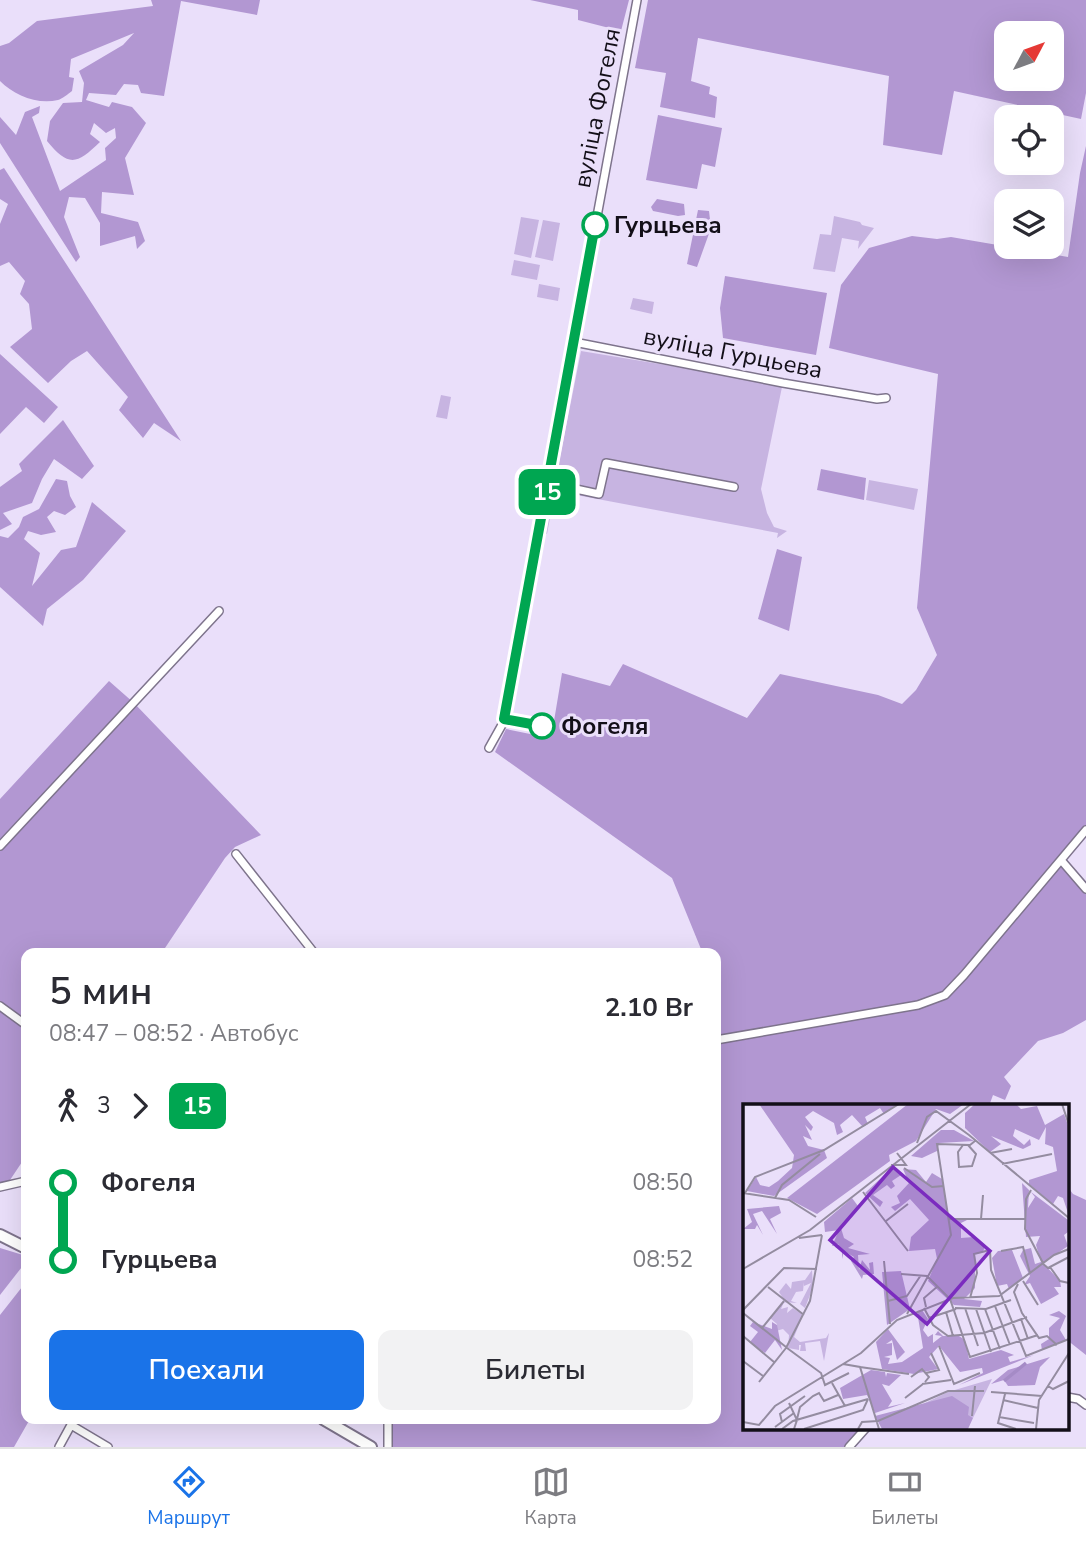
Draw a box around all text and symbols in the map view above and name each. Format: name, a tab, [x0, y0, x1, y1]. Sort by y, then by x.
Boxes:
north arrow	[994, 21, 1064, 91]
map controls	[994, 21, 1064, 259]
street label: вуліца Фогеля	[566, 25, 628, 191]
button: locate	[994, 105, 1064, 175]
button: layers	[994, 189, 1064, 259]
place label: Гурцьева	[614, 209, 722, 241]
marker: Гурцьева	[582, 212, 608, 238]
street label: вуліца Гурцьева	[641, 320, 825, 386]
line badge: 15	[516, 469, 578, 515]
text: 15	[533, 476, 561, 508]
place label: Фогеля	[561, 710, 649, 742]
marker: Фогеля	[529, 713, 555, 739]
text: 5 мин	[49, 966, 152, 1017]
text: 2.10 Br	[605, 990, 693, 1025]
text: 08:47 – 08:52 · Автобус	[49, 1018, 299, 1049]
icon: walk	[49, 1087, 87, 1125]
icon: forward	[121, 1087, 159, 1125]
text: 3	[97, 1090, 111, 1121]
text: 15	[183, 1090, 212, 1122]
inset map	[743, 1104, 1068, 1430]
text: Фогеля	[101, 1165, 196, 1200]
text: 08:50	[633, 1167, 693, 1198]
text: Гурцьева	[101, 1242, 218, 1277]
text: 08:52	[633, 1244, 693, 1275]
button: Поехали	[49, 1330, 364, 1410]
button: Билеты	[378, 1330, 693, 1410]
tab: Маршрут	[147, 1463, 230, 1531]
tab: Карта	[525, 1463, 577, 1531]
tab: Билеты	[872, 1463, 939, 1531]

